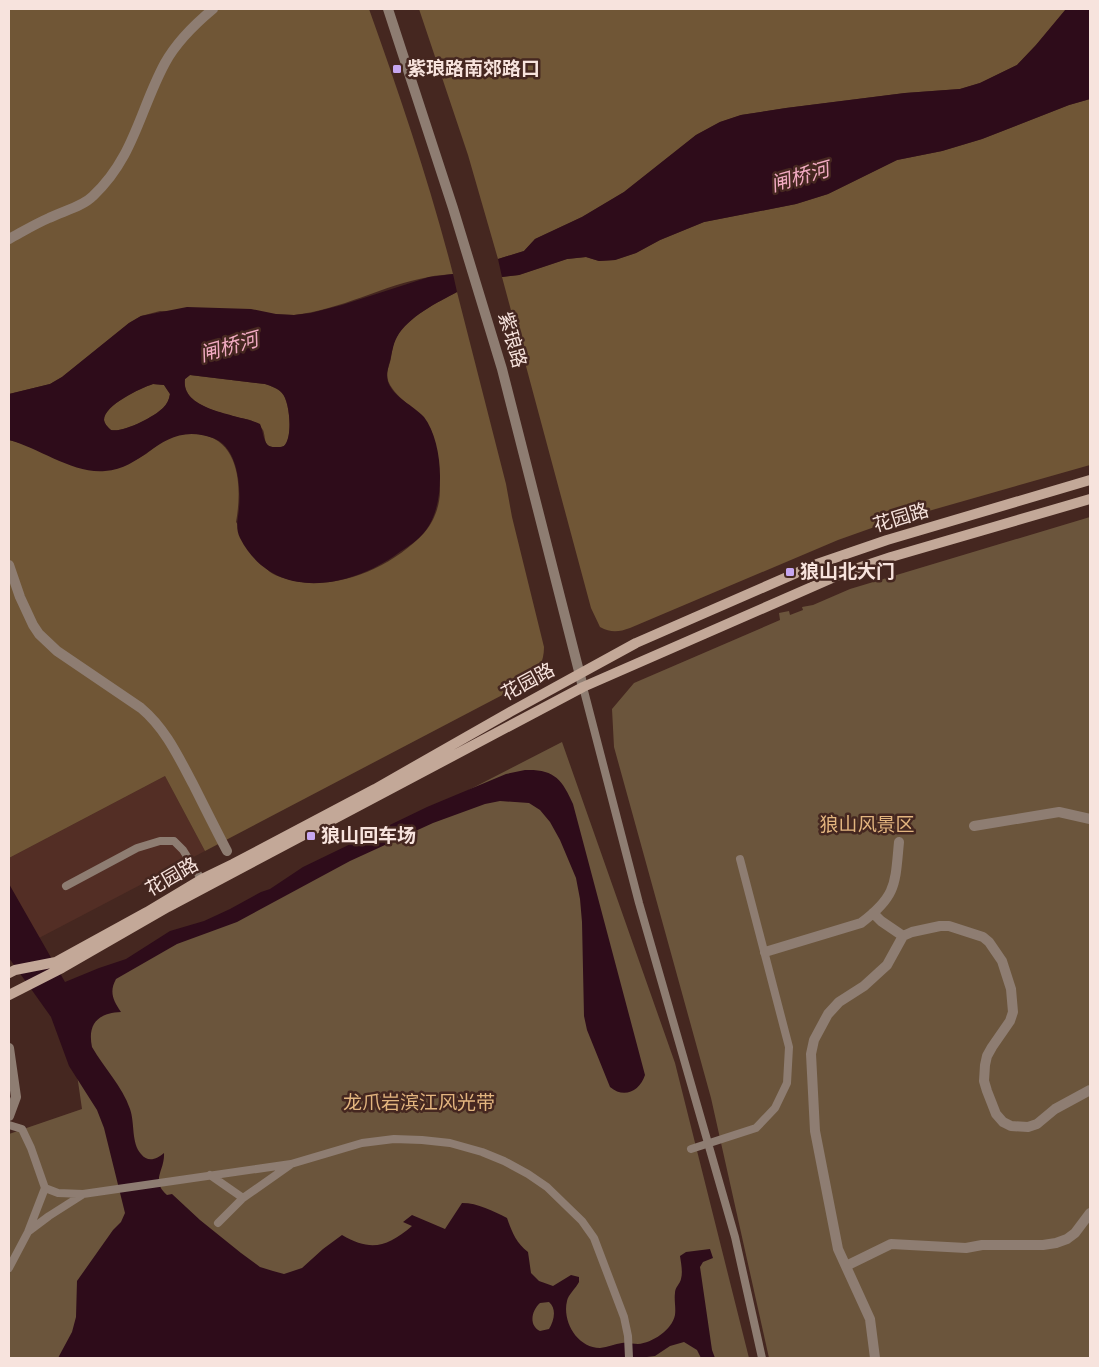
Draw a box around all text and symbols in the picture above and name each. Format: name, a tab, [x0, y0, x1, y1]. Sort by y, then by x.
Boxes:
place label: 紫琅路南郊路口	[407, 58, 540, 80]
marker: 紫琅路南郊路口	[391, 63, 403, 75]
water label: 闸桥河	[768, 157, 836, 196]
street label: 紫琅路	[494, 310, 530, 370]
water label: 闸桥河	[197, 327, 265, 366]
street label: 花园路	[871, 499, 931, 537]
place label: 狼山北大门	[800, 561, 895, 583]
marker: 狼山北大门	[784, 566, 796, 578]
street label: 花园路	[498, 659, 558, 705]
park label: 狼山风景区	[819, 814, 915, 836]
place label: 狼山回车场	[321, 825, 416, 847]
marker: 狼山回车场	[305, 830, 317, 842]
street label: 花园路	[142, 853, 202, 901]
park label: 龙爪岩滨江风光带	[343, 1092, 495, 1114]

